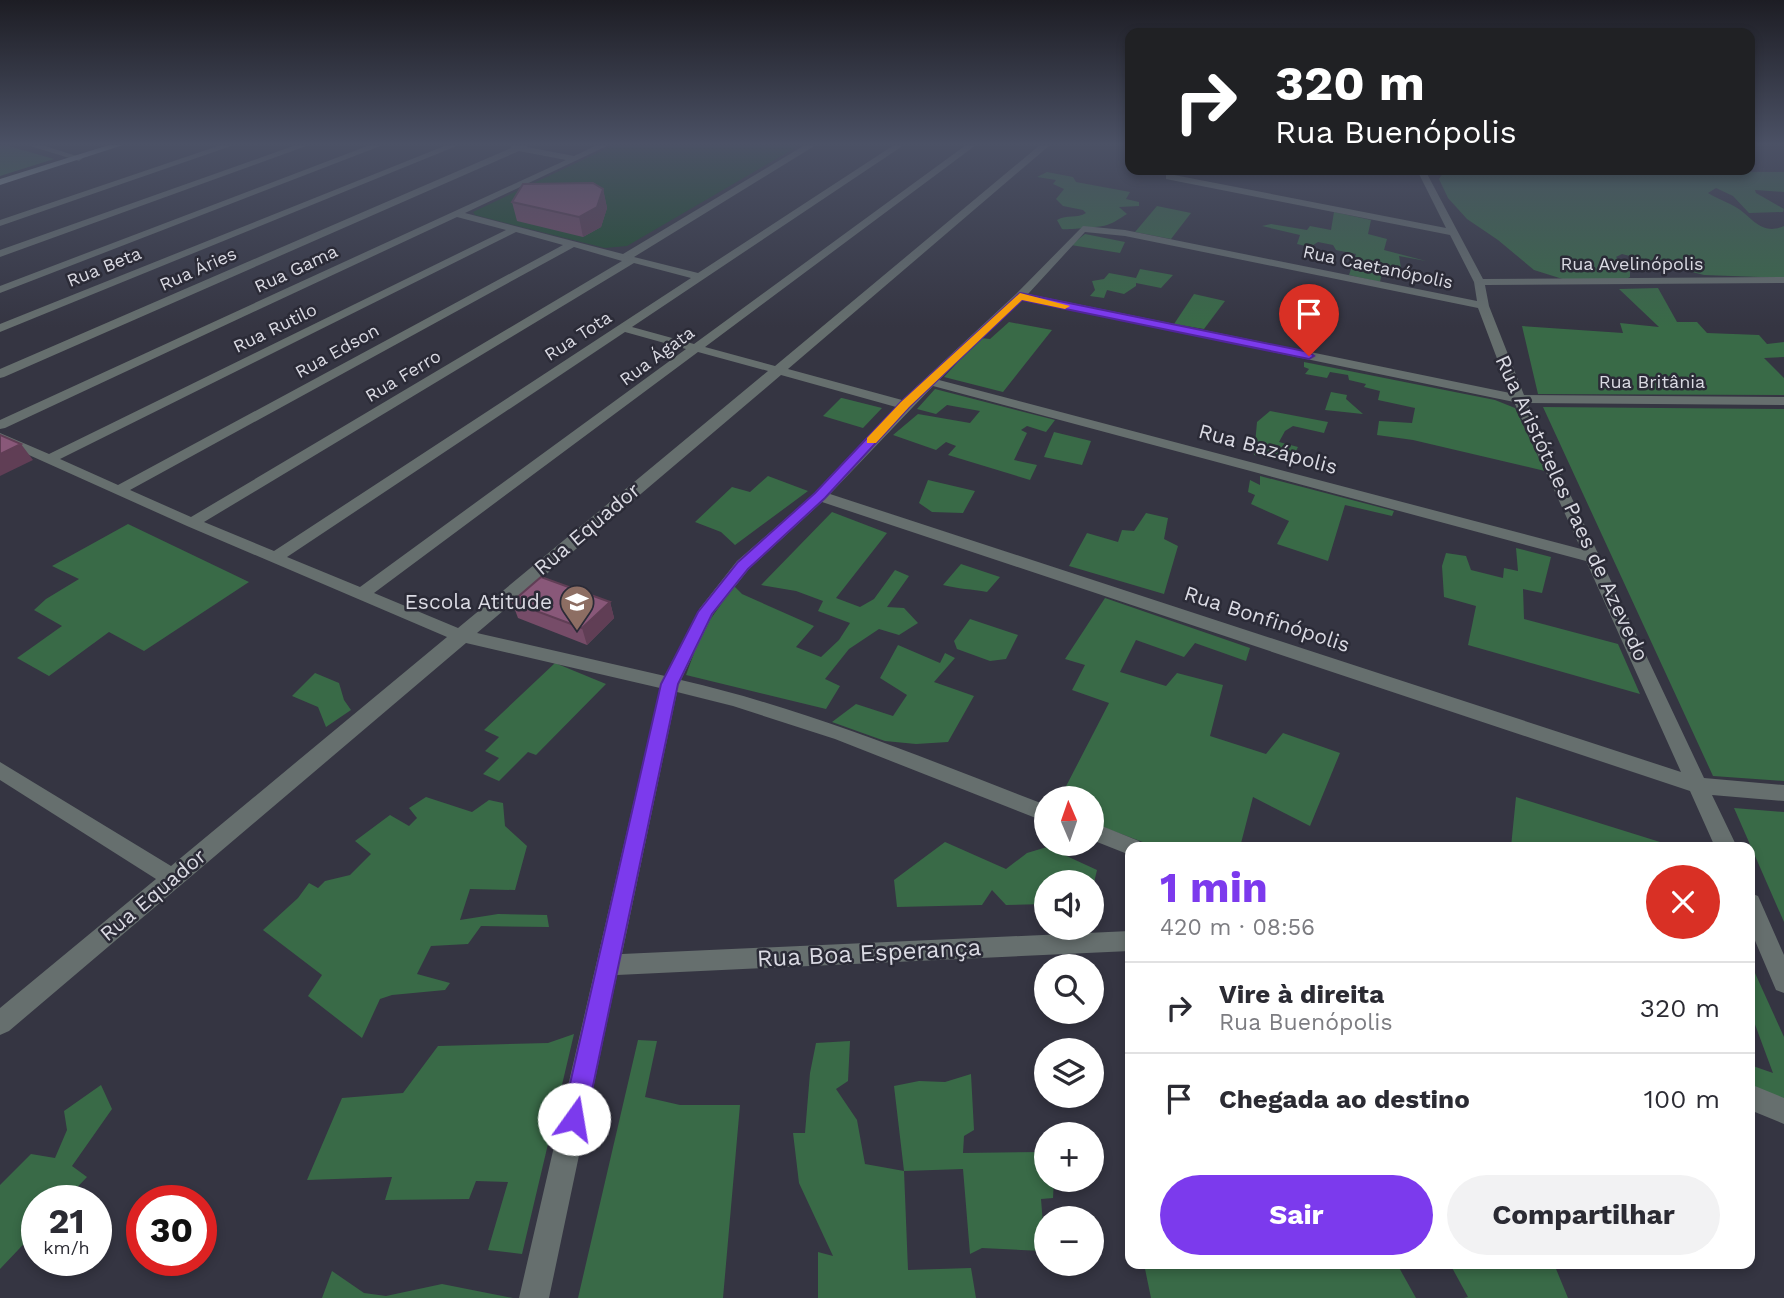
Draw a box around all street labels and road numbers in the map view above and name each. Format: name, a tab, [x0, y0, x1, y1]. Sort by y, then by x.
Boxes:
street label: Rua Gama	[251, 240, 341, 297]
street label: Rua Caetanópolis	[1301, 240, 1455, 293]
street label: Rua Beta	[64, 242, 144, 291]
street label: Rua Áries	[156, 242, 240, 295]
street label: Rua Avelinópolis	[1560, 253, 1704, 274]
street label: Rua Rutilo	[230, 298, 320, 357]
street label: Rua Tota	[540, 306, 615, 365]
street label: Rua Edson	[291, 319, 382, 382]
street label: Rua Ágata	[615, 322, 698, 390]
street label: Rua Ferro	[361, 345, 444, 406]
street label: Rua Aristóteles Paes de Azevedo	[1490, 351, 1654, 665]
street label: Rua Britânia	[1599, 371, 1705, 392]
street label: Rua Bazápolis	[1196, 418, 1340, 479]
street label: Rua Equador	[529, 477, 645, 580]
street label: Rua Bonfinópolis	[1181, 580, 1353, 657]
street label: Rua Equador	[95, 843, 211, 946]
street label: Rua Boa Esperança	[756, 933, 982, 973]

